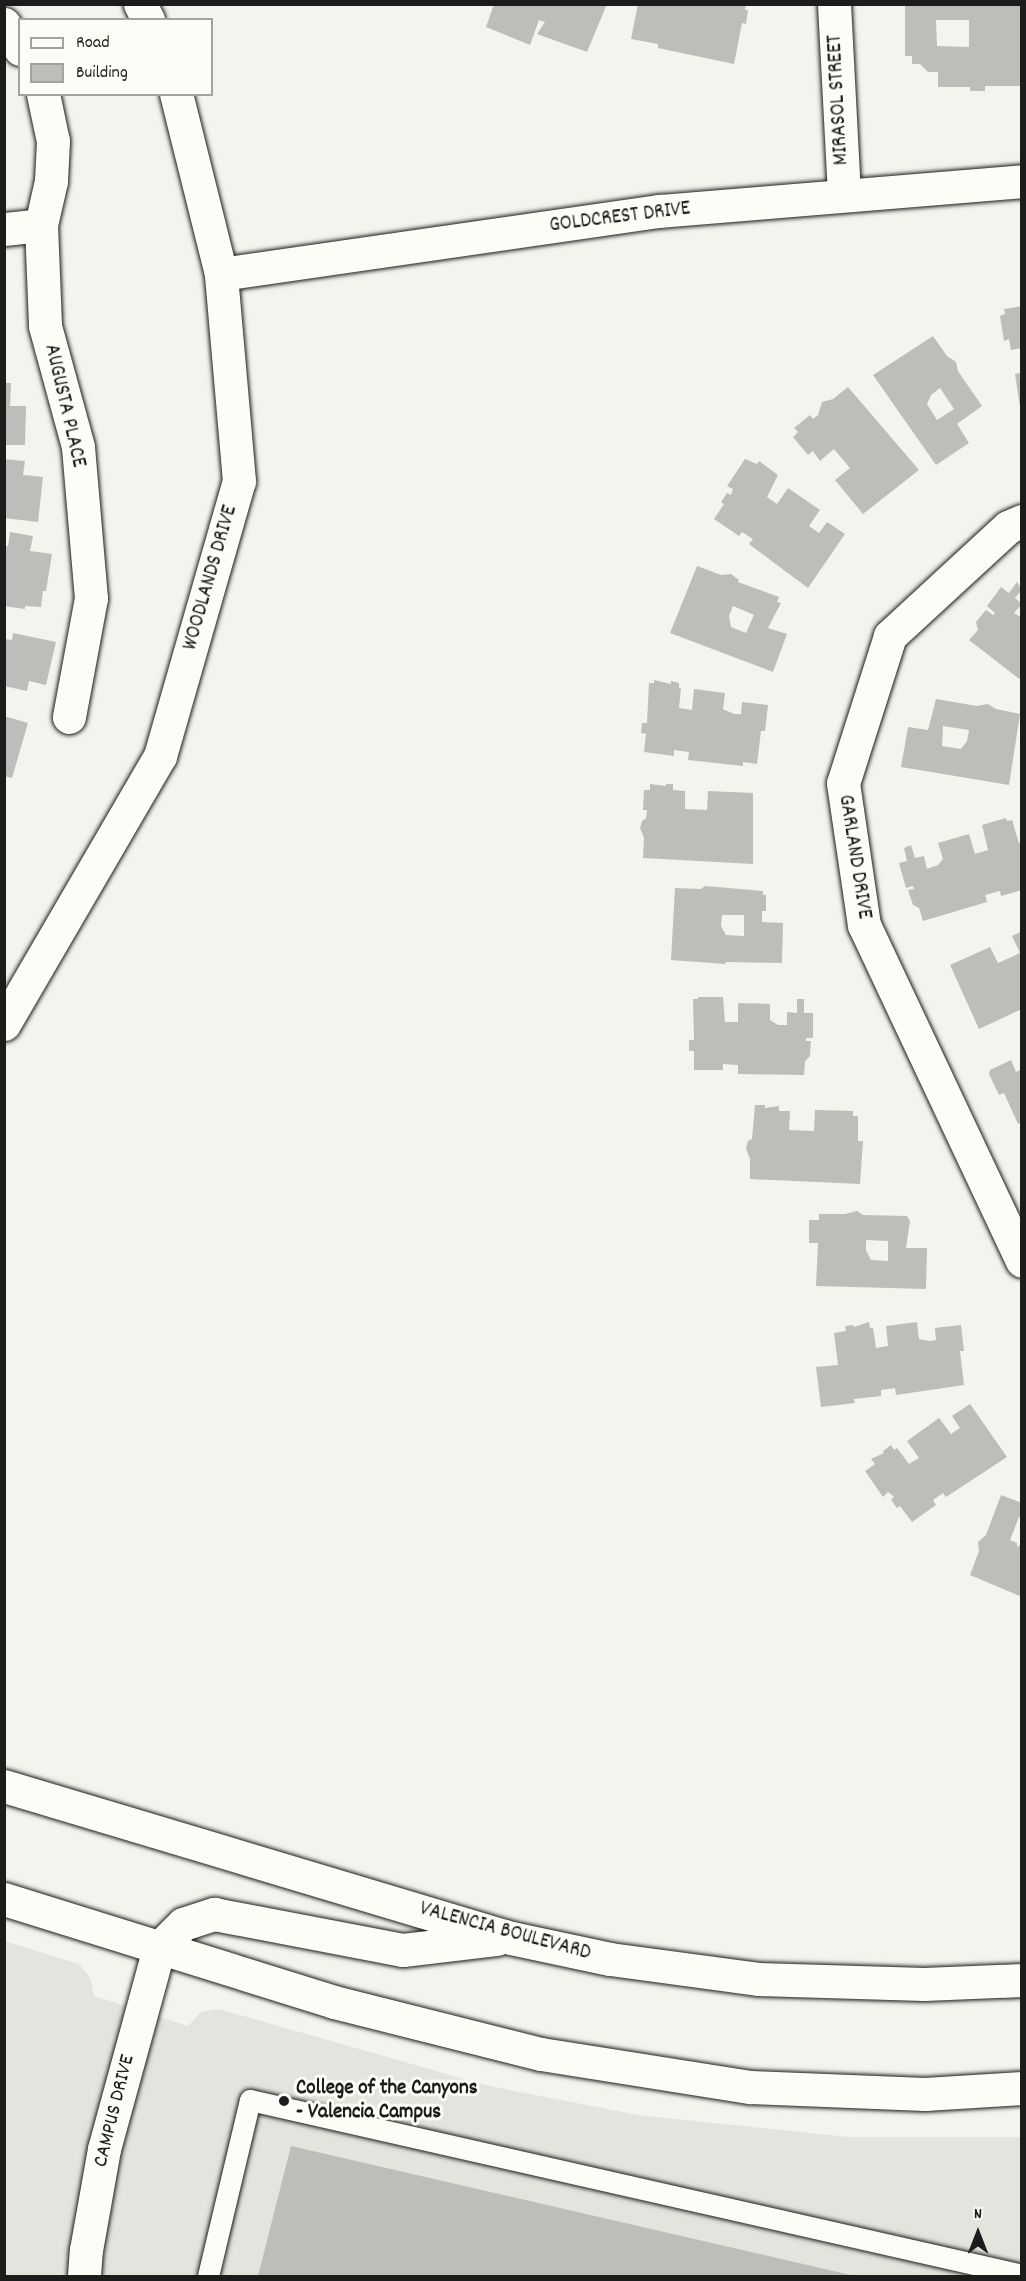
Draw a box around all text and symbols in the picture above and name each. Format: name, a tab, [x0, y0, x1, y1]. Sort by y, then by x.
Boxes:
legend	[18, 18, 213, 96]
text: Road	[76, 31, 110, 56]
street label: MIRASOL STREET	[823, 34, 855, 166]
text: Building	[76, 61, 128, 86]
street label: GOLDCREST DRIVE	[548, 197, 692, 239]
street label: AUGUSTA PLACE	[38, 342, 90, 470]
street label: WOODLANDS DRIVE	[178, 503, 244, 653]
street label: GARLAND DRIVE	[832, 793, 876, 921]
street label: VALENCIA BOULEVARD	[417, 1897, 593, 1967]
street label: CAMPUS DRIVE	[89, 2052, 141, 2170]
place label: College of the Canyons - Valencia Campus	[296, 2076, 477, 2126]
marker: College of the Canyons - Valencia Campus	[277, 2094, 291, 2108]
north arrow	[948, 2203, 1008, 2263]
text: N	[974, 2203, 982, 2226]

